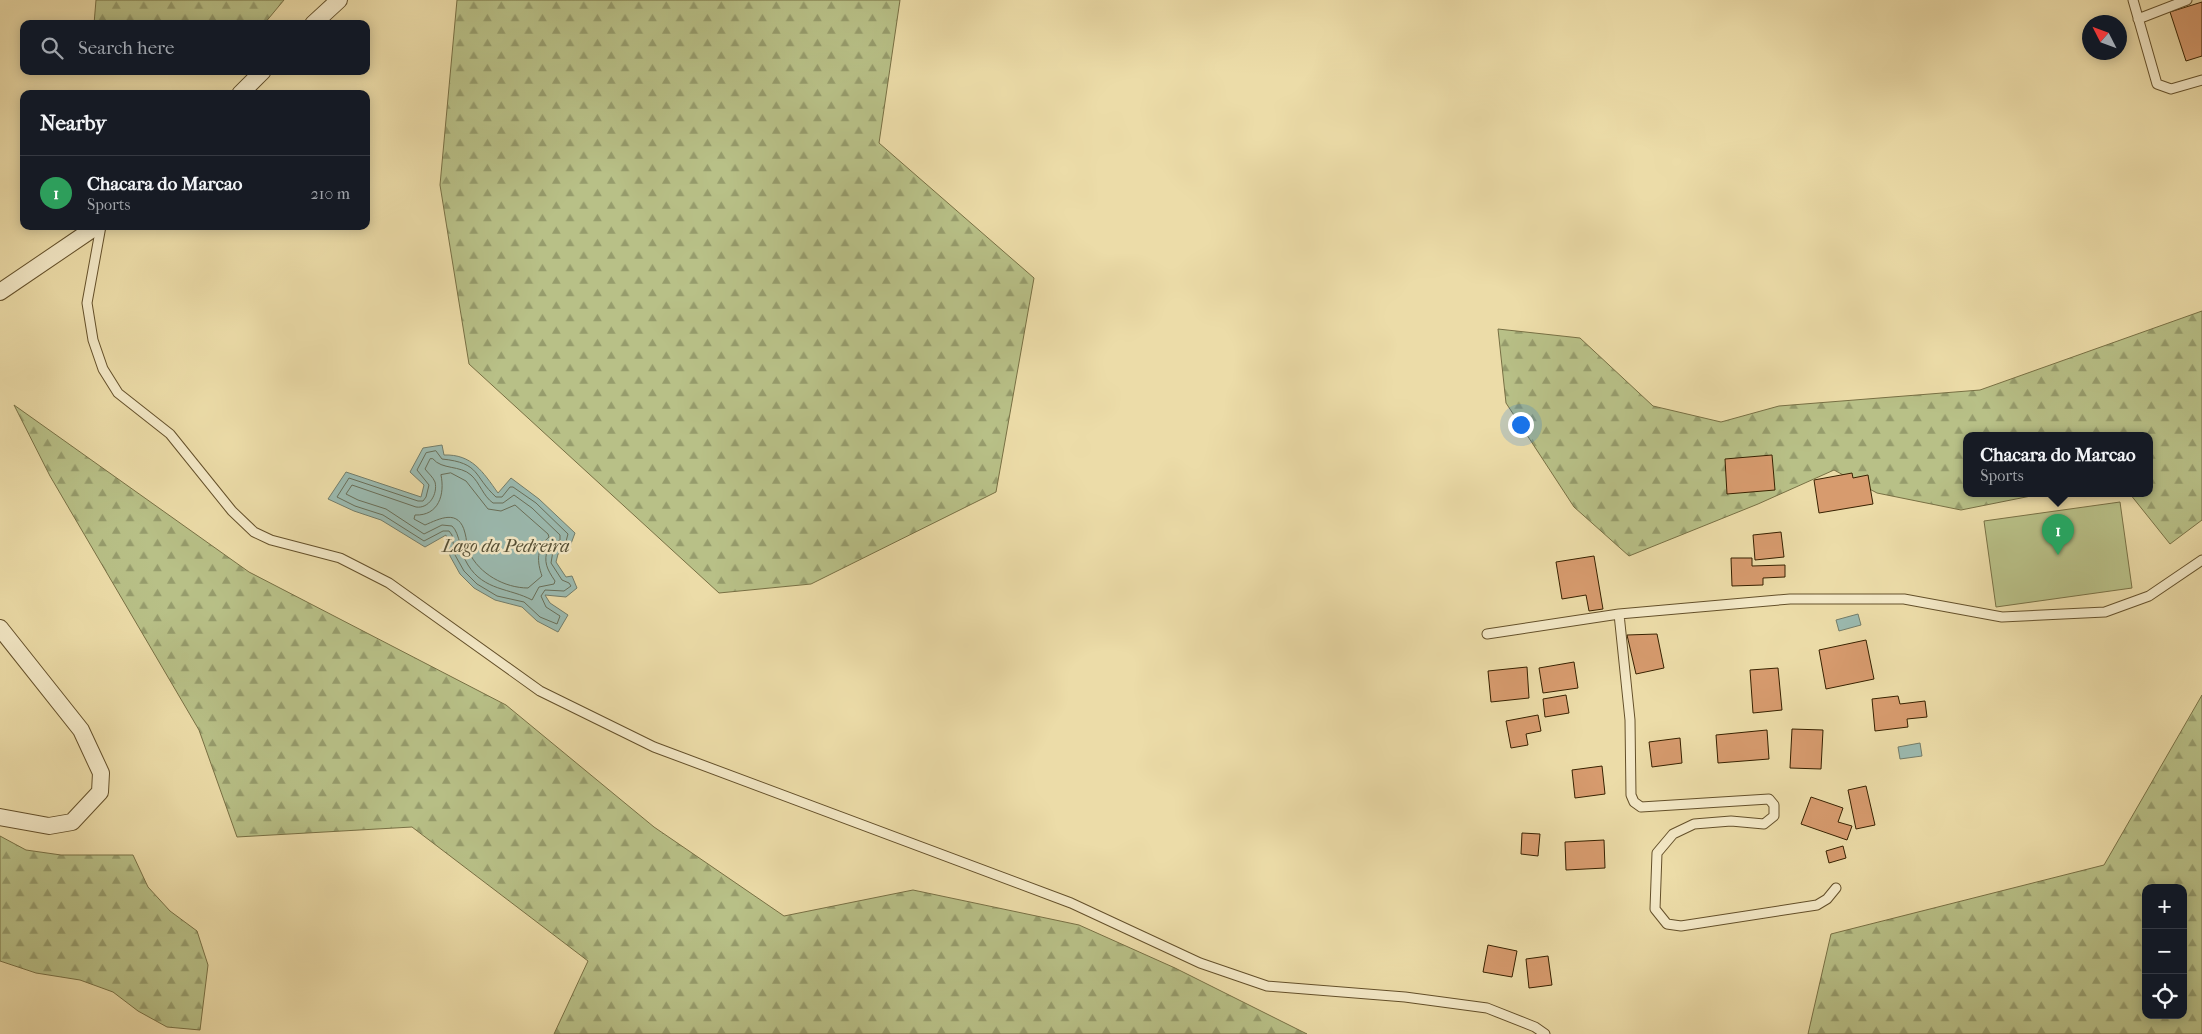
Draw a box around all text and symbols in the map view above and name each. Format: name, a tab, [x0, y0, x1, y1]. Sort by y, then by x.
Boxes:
north arrow	[2082, 15, 2127, 60]
search box	[20, 20, 370, 75]
icon: search	[38, 34, 66, 62]
text: Search here	[78, 37, 174, 59]
text: Nearby	[40, 111, 106, 135]
text: Chacara do Marcao	[87, 173, 242, 195]
text: 1	[53, 184, 59, 203]
text: 210 m	[311, 184, 350, 203]
text: Sports	[87, 195, 130, 214]
your location	[1508, 412, 1534, 438]
popup	[1963, 432, 2153, 497]
text: Chacara do Marcao	[1980, 444, 2136, 466]
text: Sports	[1980, 466, 2024, 485]
pin: 1	[2042, 514, 2074, 555]
water label: Lago da Pedreira	[440, 536, 570, 557]
map controls	[2142, 884, 2187, 1019]
button: +	[2142, 884, 2187, 929]
button: −	[2142, 929, 2187, 974]
button: locate	[2142, 974, 2187, 1019]

